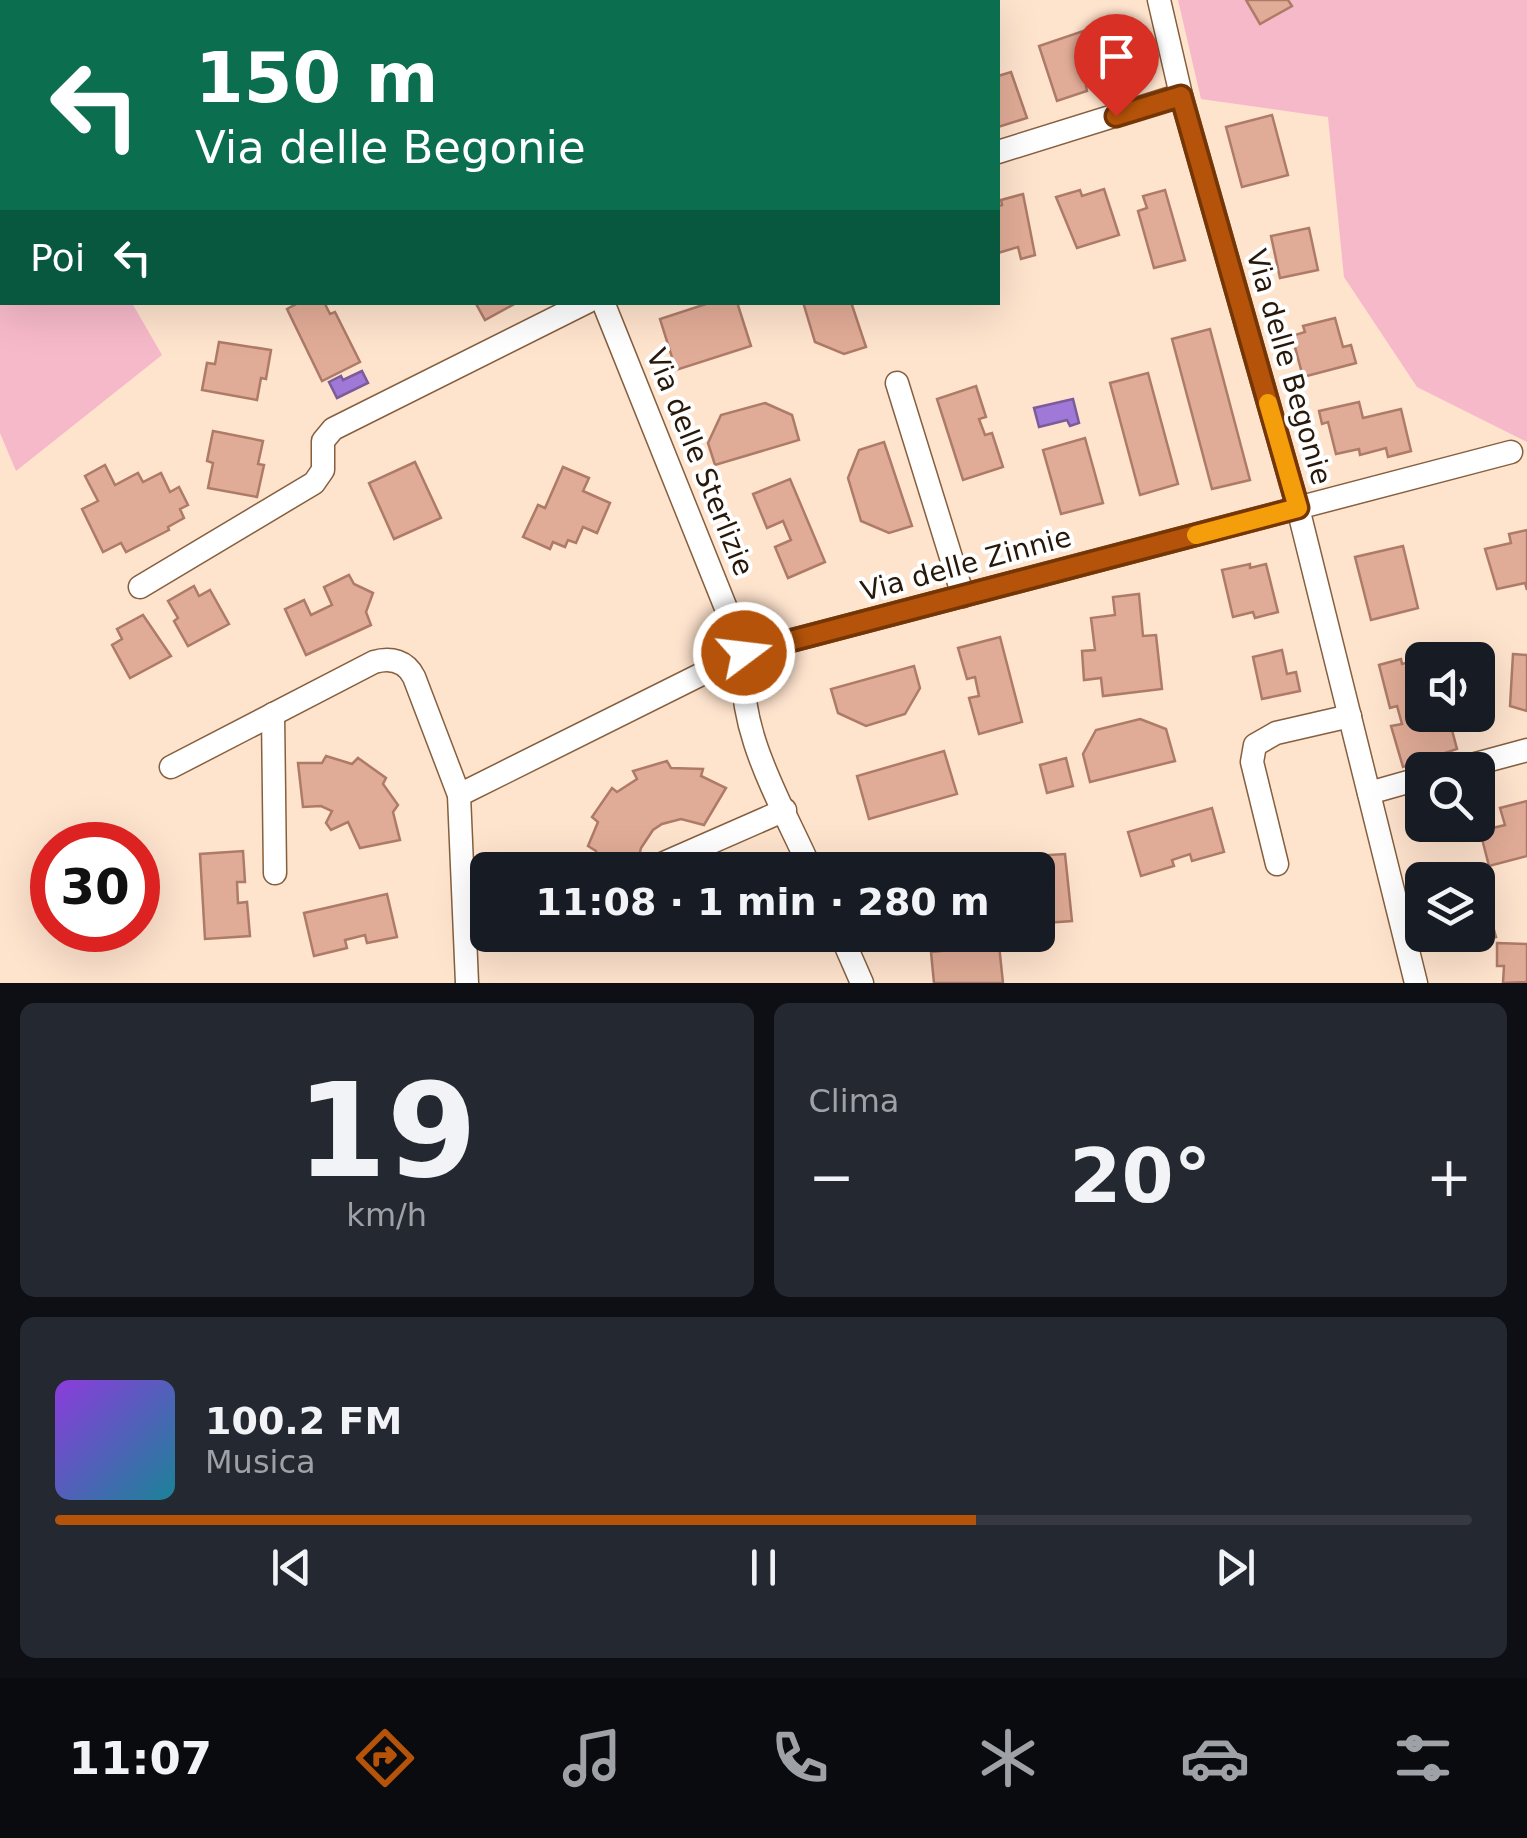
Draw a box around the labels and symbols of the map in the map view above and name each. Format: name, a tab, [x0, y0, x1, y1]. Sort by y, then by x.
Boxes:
pin	[1074, 14, 1159, 117]
street label: Via delle Begonie	[1240, 246, 1338, 488]
street label: Via delle Sterlizie	[639, 344, 761, 580]
street label: Via delle Zinnie	[857, 520, 1075, 608]
position arrow	[692, 601, 796, 705]
speed limit sign: 30	[30, 822, 160, 952]

